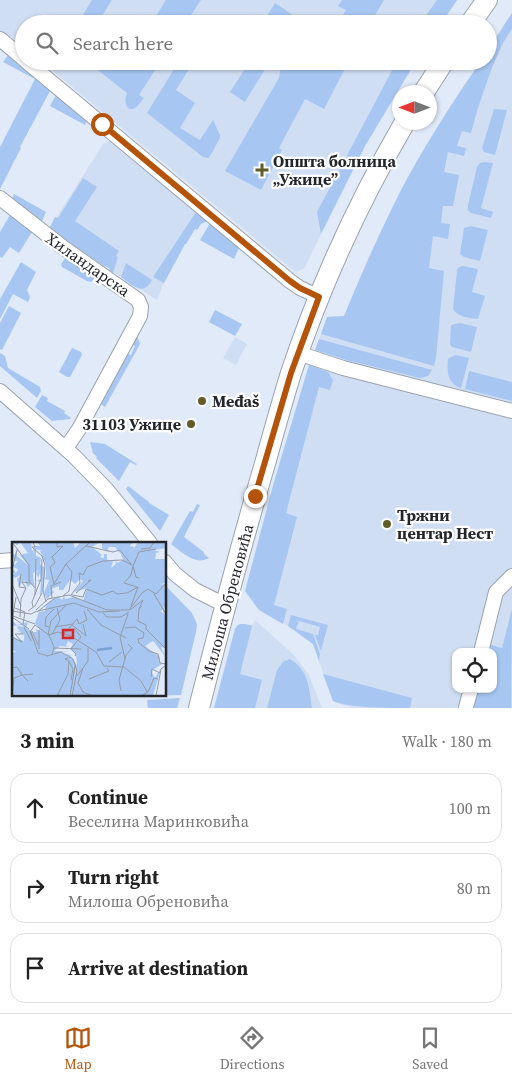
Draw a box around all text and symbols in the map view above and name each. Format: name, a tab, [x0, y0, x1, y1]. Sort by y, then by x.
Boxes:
search box	[15, 15, 497, 70]
icon: search	[33, 29, 61, 57]
text: Search here	[73, 30, 173, 56]
north arrow	[392, 85, 437, 130]
route start	[91, 113, 114, 136]
place label: Општа болница „Ужице”	[273, 150, 396, 190]
marker: Општа болница „Ужице”	[255, 163, 269, 177]
street label: Хиландарска	[41, 227, 135, 302]
place label: Međaš	[212, 390, 259, 412]
marker: Međaš	[196, 395, 208, 407]
place label: 31103 Ужице	[82, 413, 181, 435]
marker: 31103 Ужице	[185, 418, 197, 430]
route end	[244, 485, 267, 508]
place label: Тржни центар Нест	[397, 504, 493, 544]
marker: Тржни центар Нест	[381, 518, 393, 530]
street label: Милоша Обреновића	[196, 521, 259, 682]
inset map	[12, 542, 166, 696]
map controls	[452, 648, 497, 693]
button: locate	[452, 648, 497, 693]
text: 3 min	[20, 726, 75, 755]
text: Walk · 180 m	[402, 730, 492, 752]
text: Continue	[68, 784, 148, 810]
icon: ahead	[21, 794, 49, 822]
text: 100 m	[449, 797, 491, 819]
text: Веселина Маринковића	[68, 810, 249, 832]
text: Turn right	[68, 864, 159, 890]
icon: right	[21, 874, 49, 902]
text: 80 m	[457, 877, 491, 899]
text: Милоша Обреновића	[68, 890, 229, 912]
icon: arrive	[21, 954, 49, 982]
text: Arrive at destination	[68, 955, 248, 981]
tab: Map	[64, 1024, 92, 1074]
tab: Directions	[220, 1024, 284, 1074]
tab: Saved	[412, 1024, 448, 1074]

